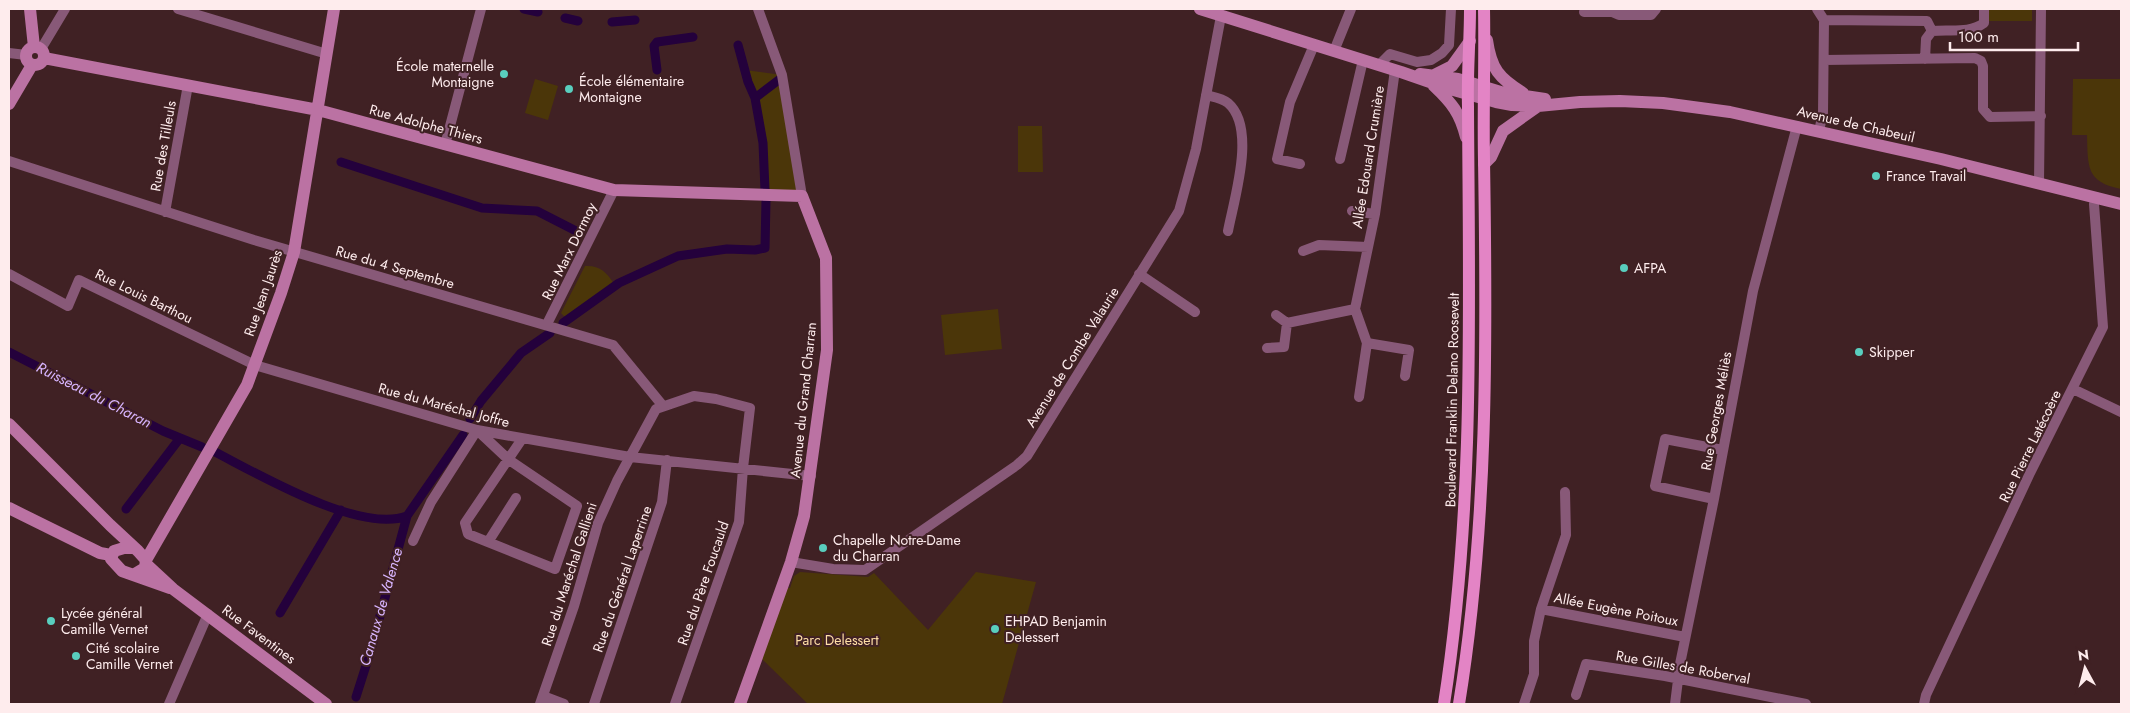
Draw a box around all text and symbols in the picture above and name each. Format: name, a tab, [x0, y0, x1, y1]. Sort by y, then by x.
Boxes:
scale bar	[1950, 20, 2078, 52]
text: 100 m	[1958, 26, 1999, 48]
place label: École maternelle Montaigne	[396, 56, 494, 92]
marker: École maternelle Montaigne	[498, 68, 510, 80]
place label: École élémentaire Montaigne	[579, 71, 684, 107]
marker: École élémentaire Montaigne	[563, 83, 575, 95]
street label: Allée Edouard Crumière	[1347, 84, 1389, 230]
street label: Rue des Tilleuls	[145, 99, 181, 193]
street label: Rue Adolphe Thiers	[367, 99, 485, 149]
street label: Avenue de Chabeuil	[1795, 101, 1917, 147]
place label: France Travail	[1886, 166, 1966, 186]
marker: France Travail	[1870, 170, 1882, 182]
street label: Rue Marx Dormoy	[537, 198, 602, 303]
street label: Rue du 4 Septembre	[333, 240, 457, 294]
street label: Rue Jean Jaurès	[239, 247, 287, 339]
place label: AFPA	[1634, 258, 1667, 278]
marker: AFPA	[1618, 262, 1630, 274]
street label: Rue Louis Barthou	[92, 264, 196, 328]
street label: Avenue de Combe Valaurie	[1021, 283, 1123, 431]
street label: Boulevard Franklin Delano Roosevelt	[1440, 292, 1464, 507]
street label: Avenue du Grand Charran	[785, 321, 821, 479]
place label: Skipper	[1869, 342, 1915, 362]
marker: Skipper	[1853, 346, 1865, 358]
street label: Rue Georges Méliès	[1696, 350, 1736, 472]
water label: Ruisseau du Charan	[33, 356, 155, 434]
street label: Rue du Maréchal Joffre	[376, 378, 512, 432]
street label: Rue Pierre Latécoère	[1994, 386, 2066, 506]
street label: Rue du Maréchal Gallieni	[536, 500, 602, 648]
street label: Rue du Général Laperrine	[588, 503, 656, 655]
street label: Rue du Père Foucauld	[672, 518, 734, 648]
place label: Chapelle Notre-Dame du Charran	[833, 530, 961, 566]
marker: Chapelle Notre-Dame du Charran	[817, 542, 829, 554]
water label: Canaux de Valence	[354, 545, 409, 669]
street label: Allée Eugène Poitoux	[1552, 587, 1680, 631]
street label: Rue Faventines	[218, 600, 300, 669]
place label: Lycée général Camille Vernet	[61, 603, 148, 639]
place label: EHPAD Benjamin Delessert	[1005, 611, 1107, 647]
marker: Lycée général Camille Vernet	[45, 615, 57, 627]
marker: EHPAD Benjamin Delessert	[989, 623, 1001, 635]
park label: Parc Delessert	[795, 630, 879, 650]
place label: Cité scolaire Camille Vernet	[86, 638, 173, 674]
north arrow	[2060, 643, 2110, 693]
text: N	[2077, 644, 2090, 666]
street label: Rue Gilles de Roberval	[1614, 645, 1752, 689]
marker: Cité scolaire Camille Vernet	[70, 650, 82, 662]

